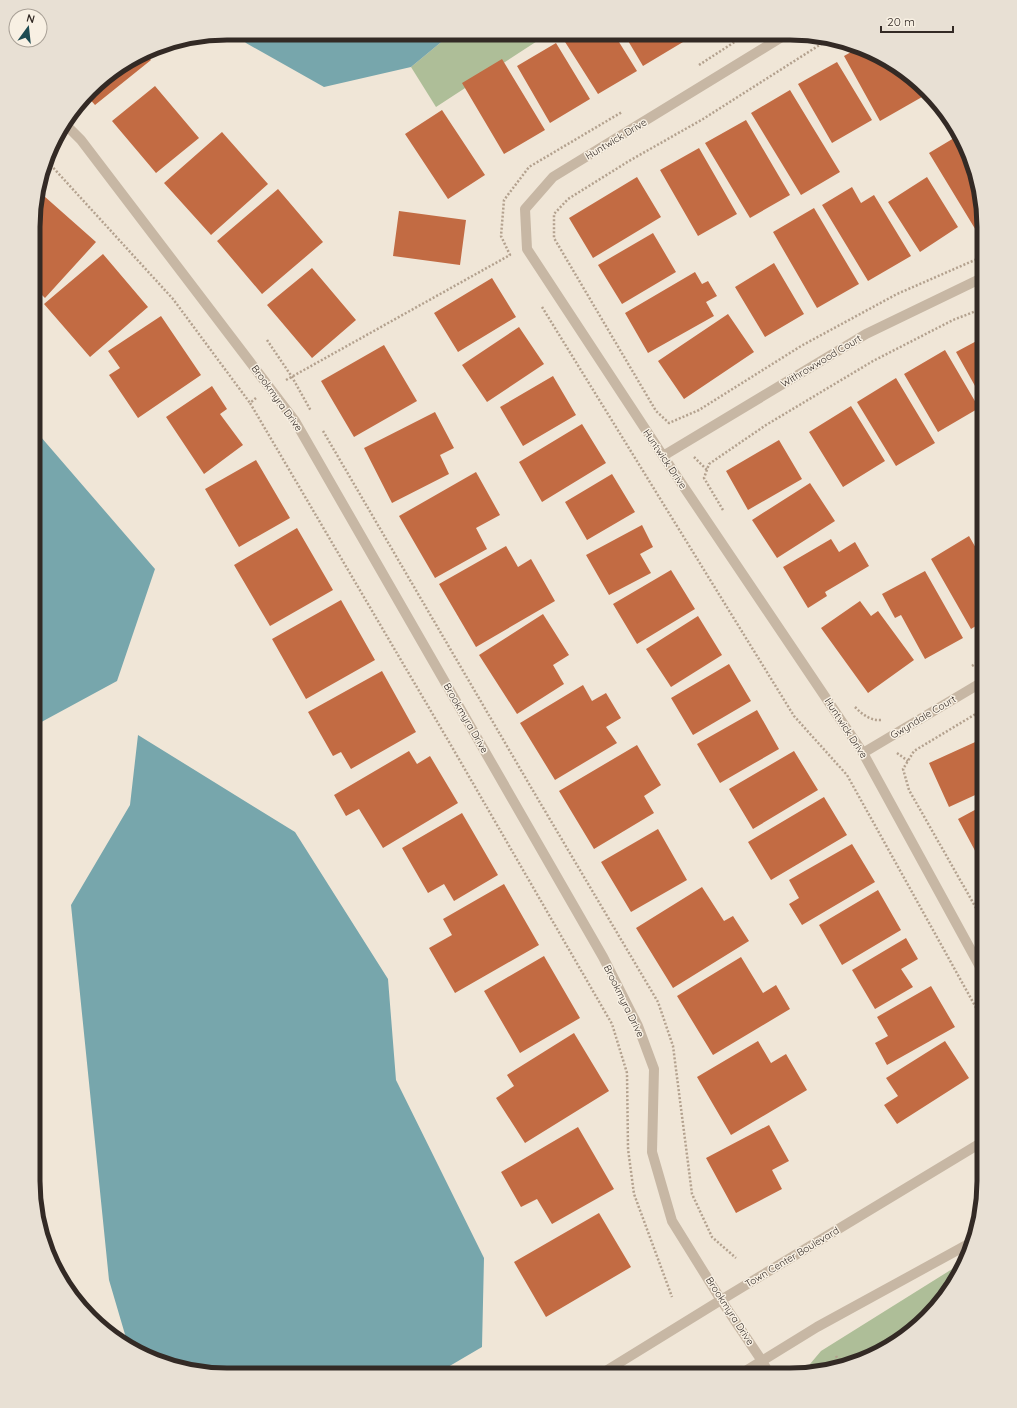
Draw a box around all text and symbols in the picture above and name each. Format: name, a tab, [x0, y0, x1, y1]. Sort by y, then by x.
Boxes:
north arrow	[8, 8, 48, 48]
scale bar	[881, 8, 953, 34]
text: N	[25, 11, 36, 26]
text: 20 m	[887, 14, 915, 29]
street label: Huntwick Drive	[583, 115, 649, 162]
street label: Withrowwood Court	[778, 331, 864, 390]
street label: Brookmyra Drive	[249, 362, 306, 434]
street label: Huntwick Drive	[640, 427, 690, 492]
street label: Brookmyra Drive	[441, 681, 492, 756]
street label: Gwyndale Court	[888, 692, 959, 742]
street label: Huntwick Drive	[822, 695, 871, 761]
street label: Brookmyra Drive	[601, 963, 647, 1040]
street label: Town Center Boulevard	[743, 1224, 841, 1290]
street label: Brookmyra Drive	[703, 1274, 757, 1348]

